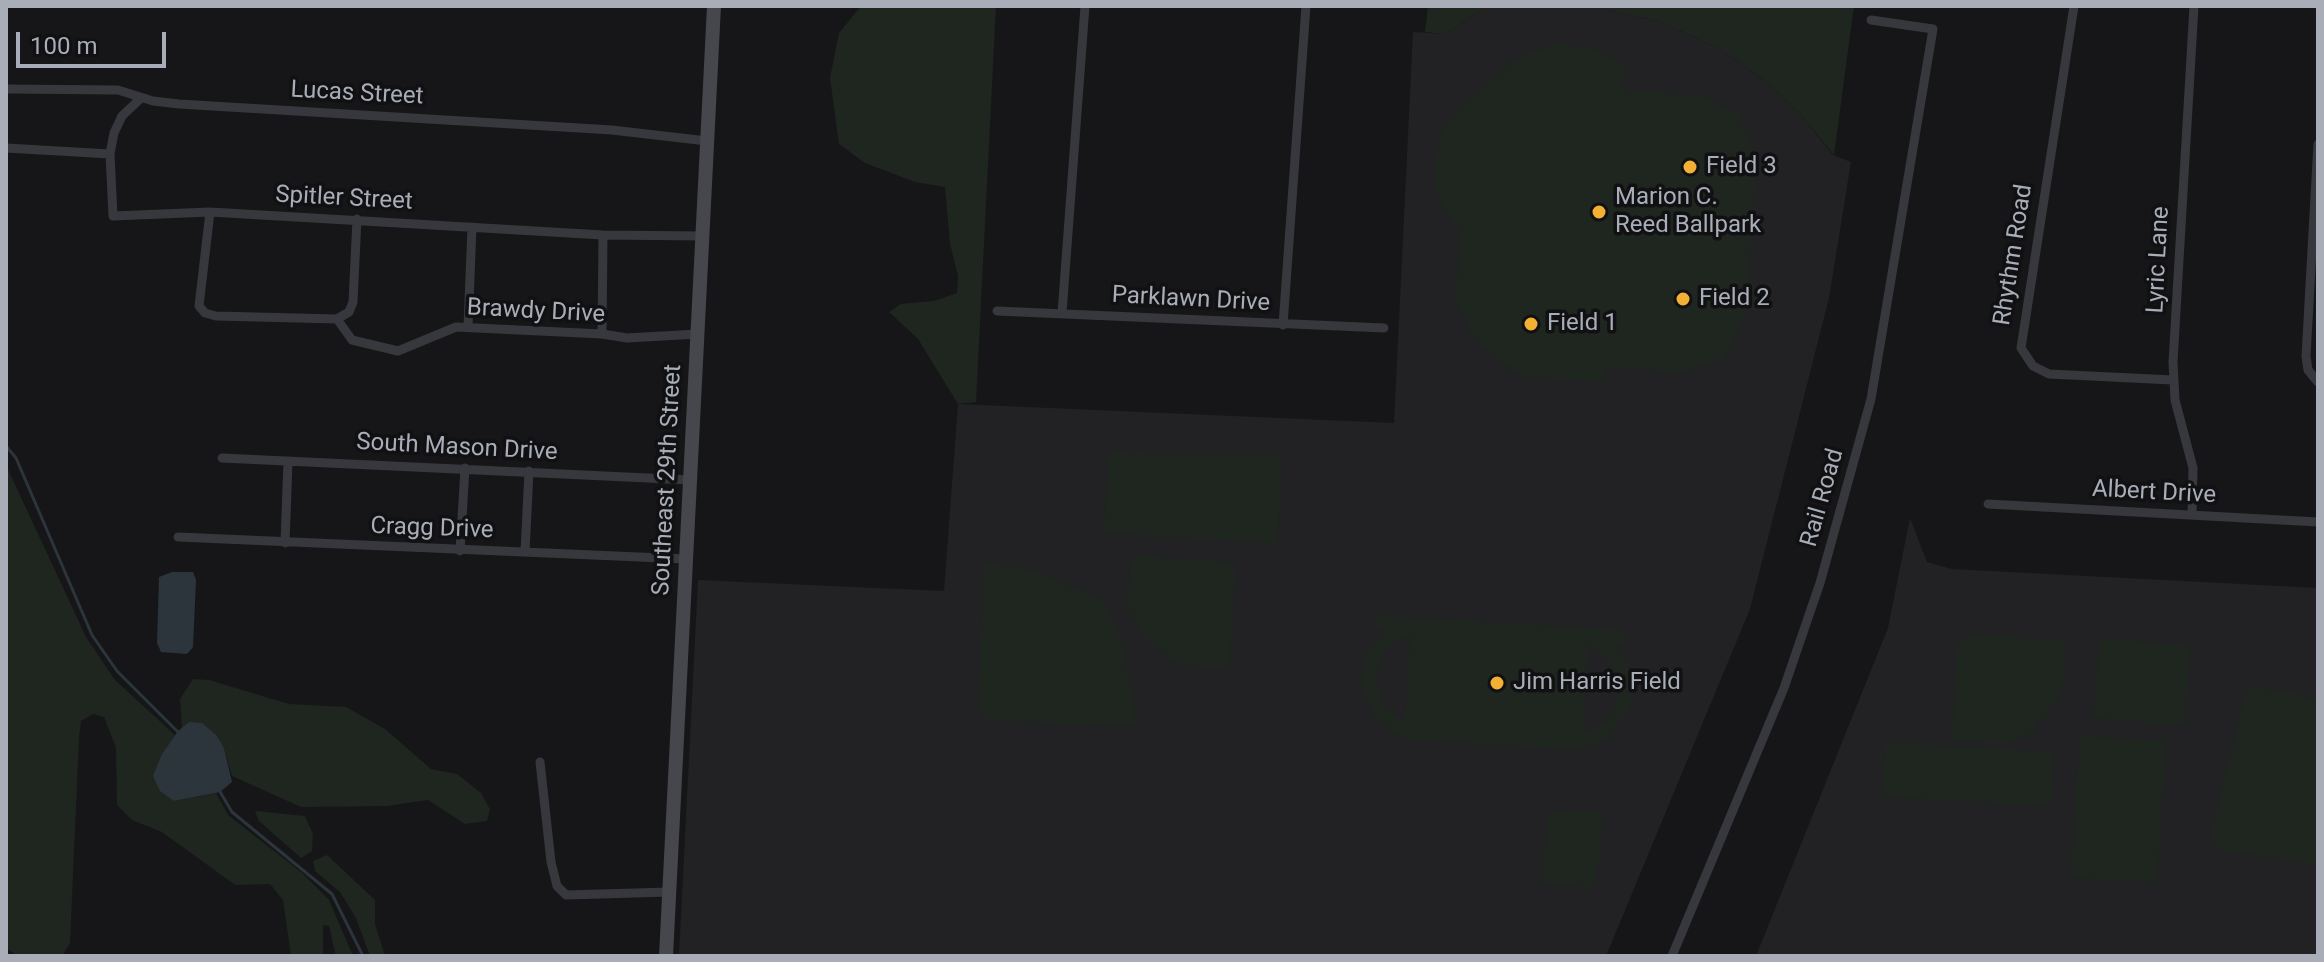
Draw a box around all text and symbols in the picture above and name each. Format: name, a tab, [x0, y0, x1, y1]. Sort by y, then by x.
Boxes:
scale bar	[20, 16, 170, 66]
text: 100 m	[30, 32, 97, 60]
street label: Lucas Street	[290, 76, 424, 112]
place label: Field 3	[1706, 153, 1777, 181]
marker: Field 3	[1681, 158, 1699, 176]
street label: Spitler Street	[275, 181, 413, 217]
street label: Rhythm Road	[1989, 182, 2039, 328]
place label: Marion C. Reed Ballpark	[1615, 184, 1761, 240]
marker: Marion C. Reed Ballpark	[1590, 203, 1608, 221]
street label: Lyric Lane	[2142, 206, 2176, 314]
street label: Parklawn Drive	[1111, 281, 1271, 319]
place label: Field 2	[1699, 285, 1770, 313]
marker: Field 2	[1674, 290, 1692, 308]
street label: Brawdy Drive	[466, 294, 606, 330]
place label: Field 1	[1547, 310, 1618, 338]
marker: Field 1	[1522, 315, 1540, 333]
street label: Southeast 29th Street	[648, 364, 688, 596]
street label: South Mason Drive	[356, 428, 558, 468]
street label: Rail Road	[1795, 446, 1851, 550]
street label: Albert Drive	[2091, 475, 2217, 511]
street label: Cragg Drive	[370, 512, 494, 546]
place label: Jim Harris Field	[1513, 669, 1681, 697]
marker: Jim Harris Field	[1488, 674, 1506, 692]

